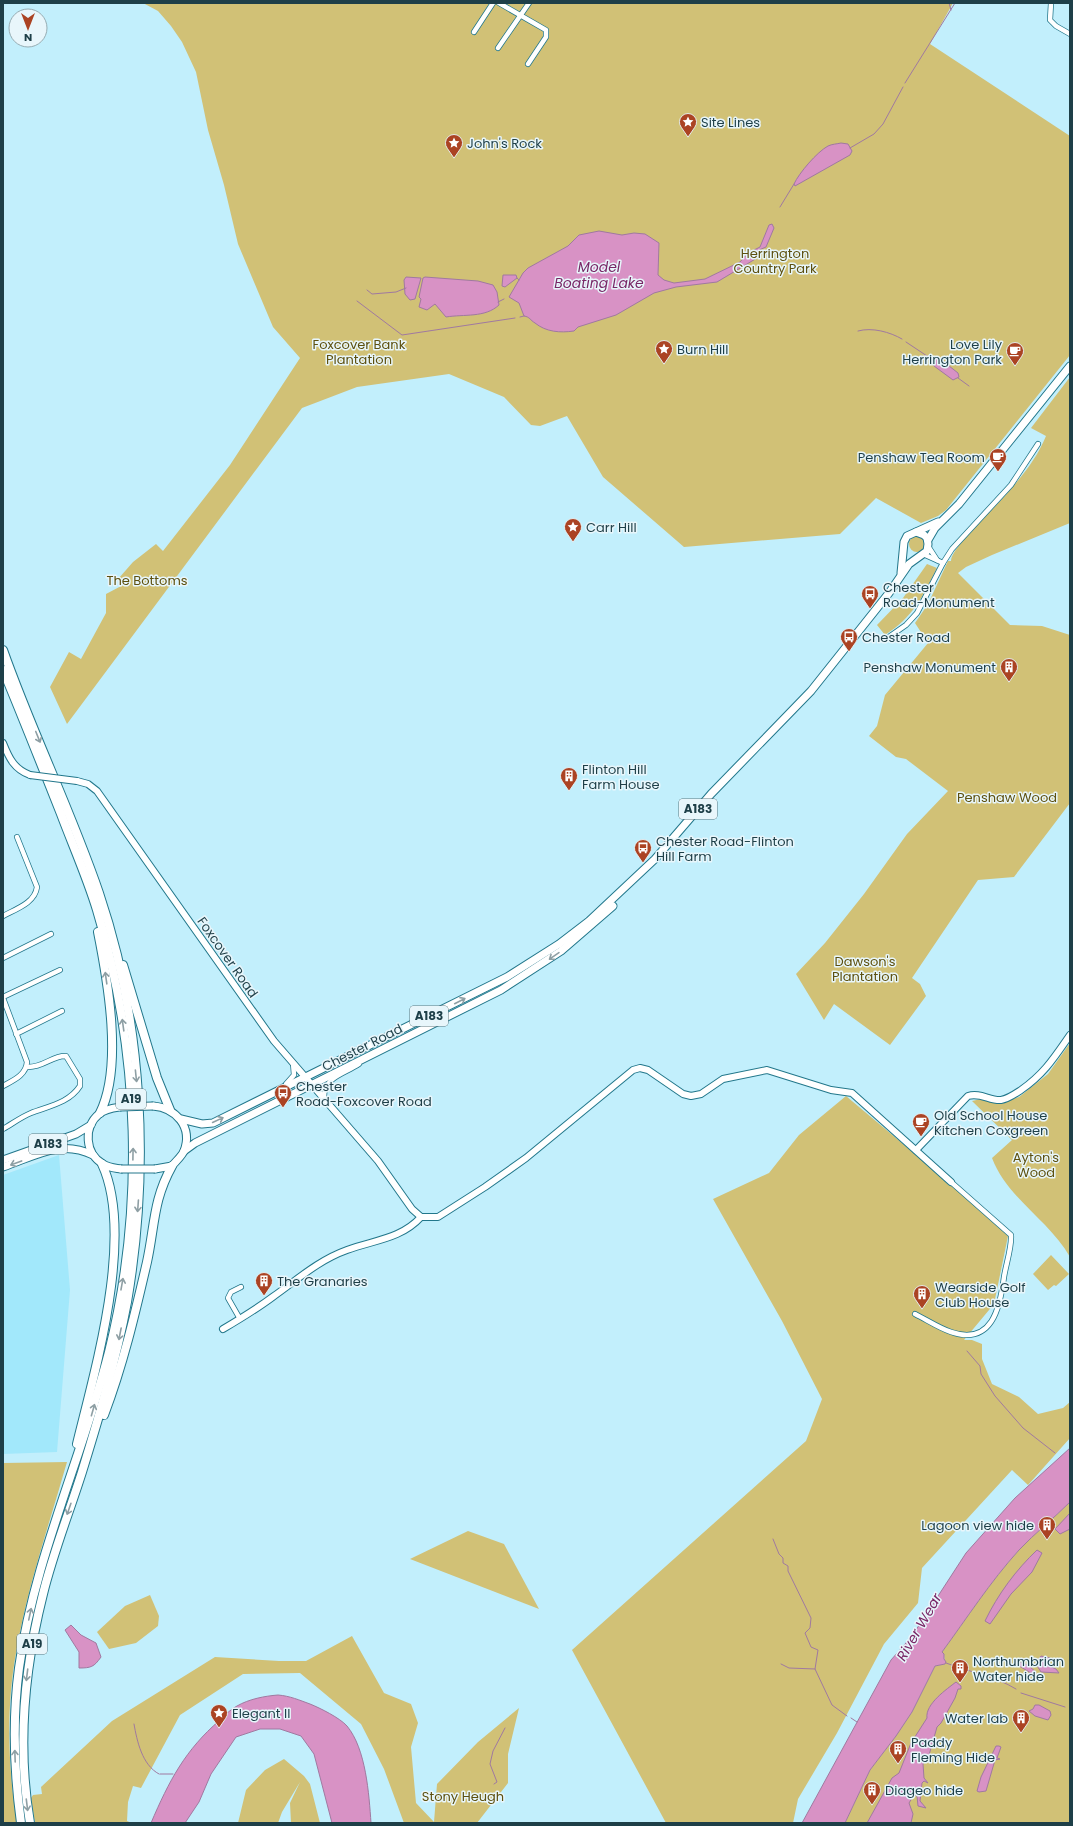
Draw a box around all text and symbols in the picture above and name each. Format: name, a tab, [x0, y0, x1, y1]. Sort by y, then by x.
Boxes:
north arrow	[8, 8, 48, 48]
text: N	[24, 30, 32, 46]
place icon: Site Lines	[678, 112, 698, 137]
place label: Site Lines	[701, 113, 760, 132]
place icon: John's Rock	[444, 133, 464, 158]
place label: John's Rock	[467, 134, 542, 153]
park label: Herrington Country Park	[733, 244, 817, 278]
water label: Model Boating Lake	[554, 257, 644, 293]
park label: Foxcover Bank Plantation	[313, 335, 406, 369]
place label: Love Lily Herrington Park	[902, 335, 1003, 369]
place icon: Burn Hill	[654, 339, 674, 364]
place label: Burn Hill	[677, 340, 729, 359]
cafe icon: Love Lily Herrington Park	[1005, 341, 1025, 366]
cafe icon: Penshaw Tea Room	[988, 447, 1008, 472]
place label: Penshaw Tea Room	[858, 448, 985, 467]
place icon: Carr Hill	[563, 517, 583, 542]
place label: Carr Hill	[586, 518, 637, 537]
park label: The Bottoms	[106, 571, 188, 590]
place label: Chester Road-Monument	[883, 578, 995, 612]
bus stop icon: Chester Road-Monument	[860, 584, 880, 609]
bus stop icon: Chester Road	[839, 627, 859, 652]
place label: Chester Road	[862, 628, 950, 647]
building icon: Penshaw Monument	[999, 657, 1019, 682]
place label: Penshaw Monument	[863, 658, 996, 677]
one-way arrow	[34, 731, 42, 743]
place label: Flinton Hill Farm House	[582, 760, 660, 794]
building icon: Flinton Hill Farm House	[559, 766, 579, 791]
park label: Penshaw Wood	[957, 788, 1057, 807]
road number: A183	[679, 799, 717, 819]
place label: Chester Road-Flinton Hill Farm	[656, 832, 794, 866]
bus stop icon: Chester Road-Flinton Hill Farm	[633, 838, 653, 863]
street label: Foxcover Road	[193, 913, 263, 1002]
one-way arrow	[549, 952, 560, 960]
park label: Dawson's Plantation	[832, 952, 898, 986]
one-way arrow	[102, 972, 110, 985]
one-way arrow	[454, 997, 466, 1004]
road number: A183	[410, 1006, 448, 1026]
one-way arrow	[119, 1019, 126, 1032]
street label: Chester Road	[319, 1019, 406, 1076]
one-way arrow	[132, 1069, 140, 1082]
place label: Chester Road-Foxcover Road	[296, 1077, 432, 1111]
bus stop icon: Chester Road-Foxcover Road	[273, 1083, 293, 1108]
road number: A19	[116, 1089, 146, 1109]
place label: Old School House Kitchen Coxgreen	[934, 1106, 1048, 1140]
cafe icon: Old School House Kitchen Coxgreen	[911, 1112, 931, 1137]
one-way arrow	[212, 1116, 224, 1123]
road number: A183	[29, 1134, 67, 1154]
one-way arrow	[129, 1148, 136, 1161]
park label: Ayton's Wood	[1013, 1148, 1059, 1182]
one-way arrow	[10, 1159, 22, 1167]
one-way arrow	[134, 1199, 142, 1212]
building icon: The Granaries	[254, 1271, 274, 1296]
place label: The Granaries	[277, 1272, 368, 1291]
one-way arrow	[118, 1277, 126, 1290]
place label: Wearside Golf Club House	[935, 1278, 1026, 1312]
building icon: Wearside Golf Club House	[912, 1284, 932, 1309]
one-way arrow	[116, 1327, 124, 1340]
one-way arrow	[90, 1404, 97, 1417]
one-way arrow	[65, 1503, 73, 1515]
building icon: Lagoon view hide	[1037, 1515, 1057, 1540]
place label: Lagoon view hide	[921, 1516, 1034, 1535]
water label: River Wear	[892, 1589, 947, 1664]
one-way arrow	[26, 1607, 34, 1620]
road number: A19	[17, 1634, 47, 1654]
place label: Northumbrian Water hide	[973, 1652, 1064, 1686]
building icon: Northumbrian Water hide	[950, 1658, 970, 1683]
one-way arrow	[23, 1668, 31, 1681]
place icon: Elegant II	[209, 1703, 229, 1728]
place label: Elegant II	[232, 1704, 290, 1723]
building icon: Water lab	[1011, 1708, 1031, 1733]
place label: Water lab	[945, 1709, 1008, 1728]
place label: Paddy Fleming Hide	[911, 1733, 995, 1767]
building icon: Paddy Fleming Hide	[888, 1739, 908, 1764]
one-way arrow	[11, 1750, 19, 1763]
building icon: Diageo hide	[862, 1780, 882, 1805]
place label: Diageo hide	[885, 1781, 963, 1800]
park label: Stony Heugh	[422, 1787, 504, 1806]
one-way arrow	[23, 1798, 31, 1811]

